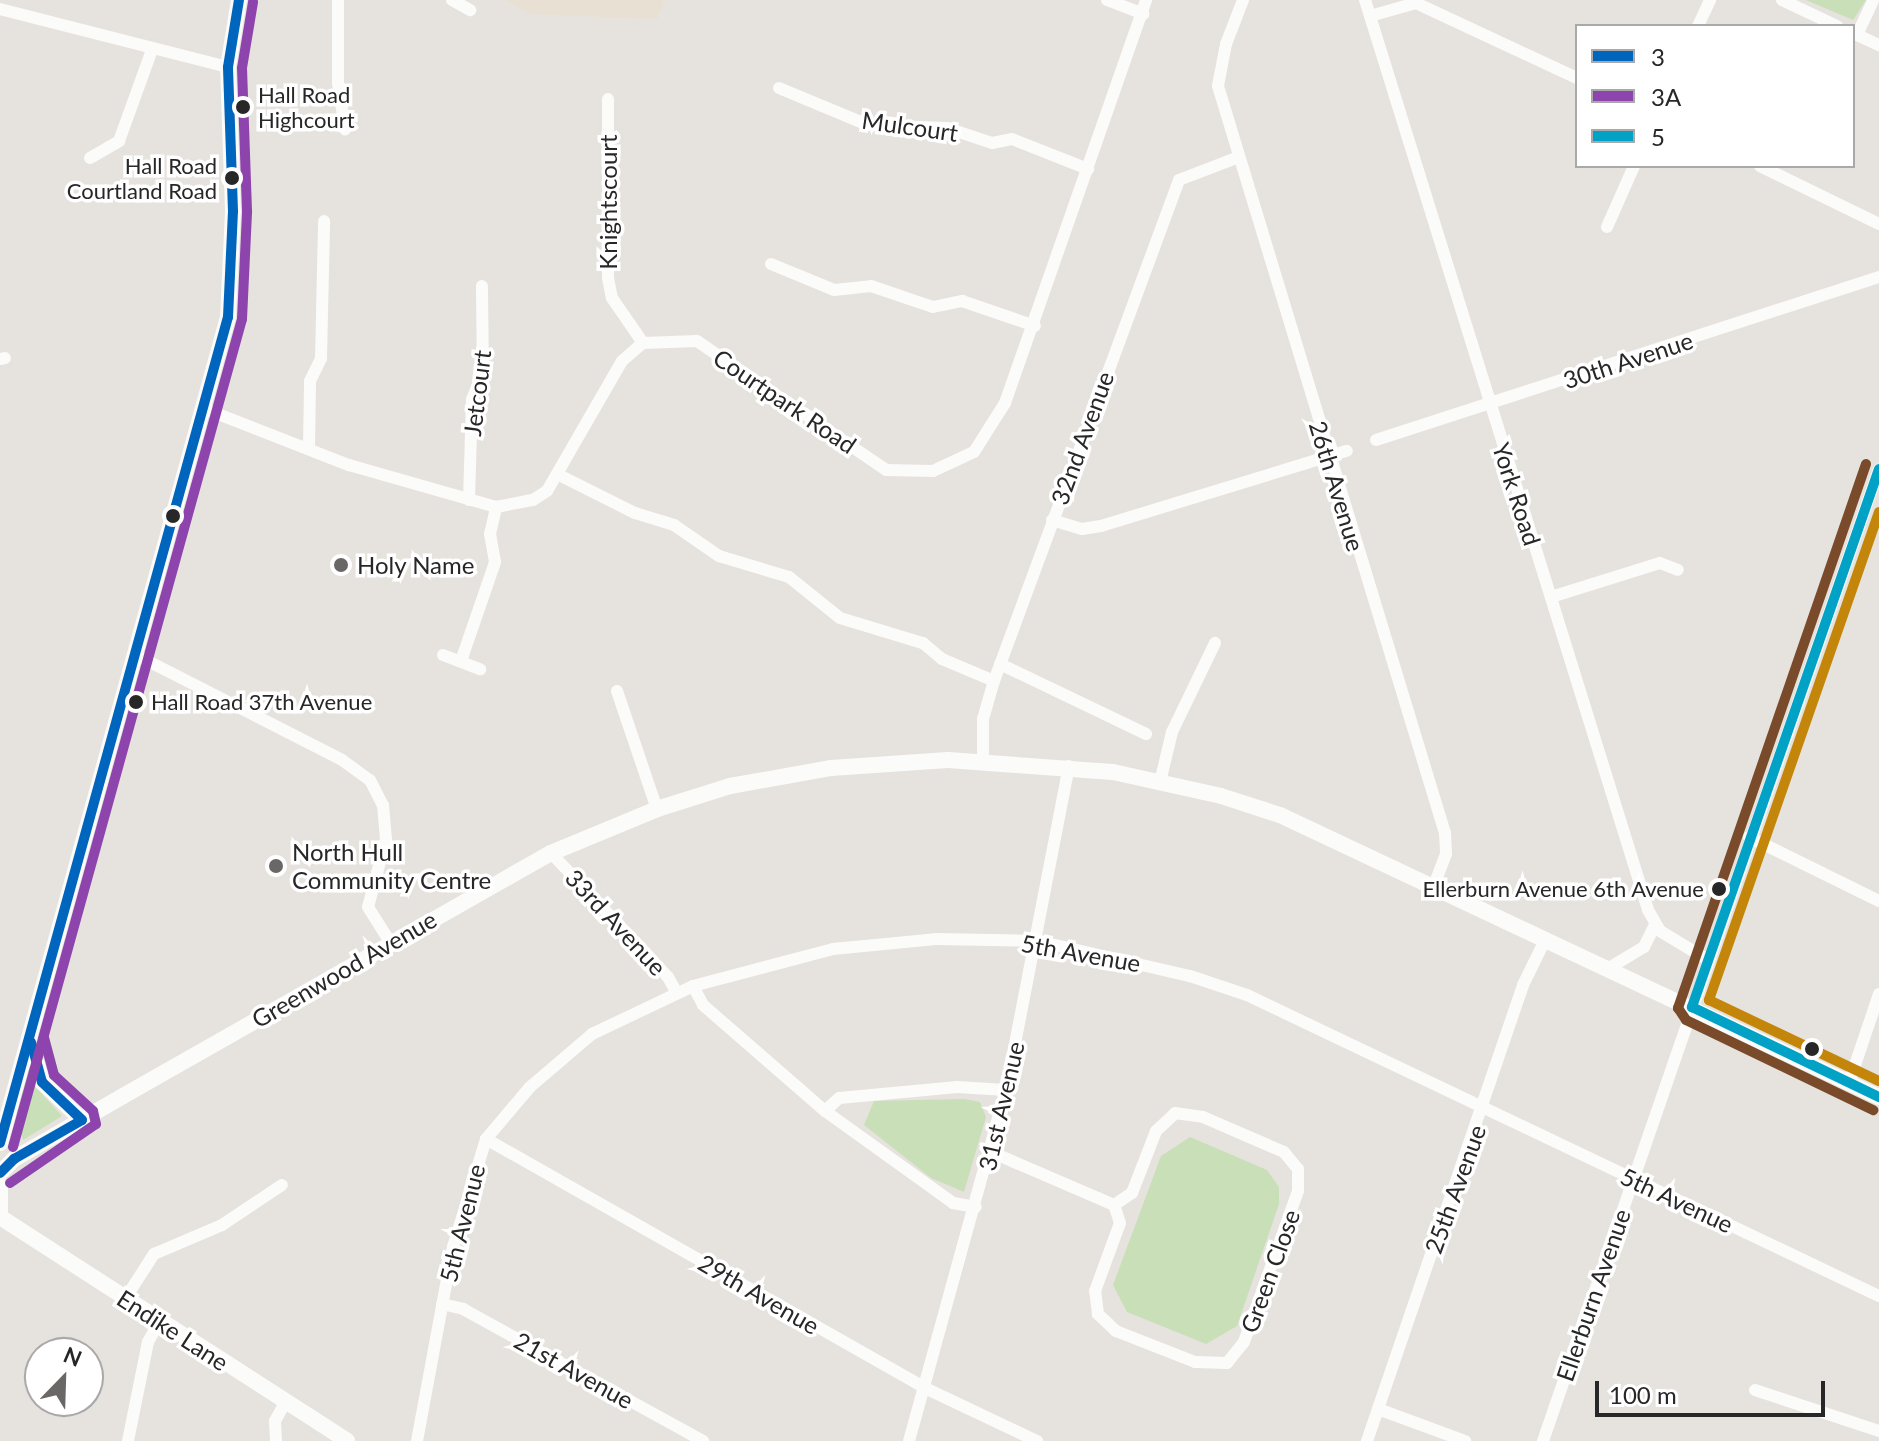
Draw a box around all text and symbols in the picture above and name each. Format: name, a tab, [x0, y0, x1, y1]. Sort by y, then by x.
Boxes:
legend	[1575, 24, 1855, 168]
text: 3	[1651, 42, 1665, 71]
place label: Hall Road Highcourt	[258, 81, 355, 132]
text: 3A	[1651, 82, 1681, 111]
marker: Hall Road Highcourt	[235, 99, 251, 115]
street label: Mulcourt	[860, 105, 960, 147]
text: 5	[1651, 122, 1665, 151]
street label: Knightscourt	[594, 134, 622, 270]
place label: Hall Road Courtland Road	[67, 152, 217, 204]
marker: Hall Road Courtland Road	[224, 170, 240, 186]
street label: 30th Avenue	[1559, 325, 1697, 395]
street label: Courtpark Road	[708, 343, 862, 459]
street label: Jetcourt	[457, 348, 497, 438]
street label: 32nd Avenue	[1044, 367, 1120, 509]
street label: 26th Avenue	[1303, 417, 1371, 555]
street label: York Road	[1487, 439, 1547, 549]
unlabelled marker	[165, 508, 181, 524]
place label: Holy Name	[357, 551, 475, 579]
marker: Holy Name	[332, 556, 350, 574]
place label: Hall Road 37th Avenue	[151, 689, 373, 715]
marker: Hall Road 37th Avenue	[128, 694, 144, 710]
place label: North Hull Community Centre	[292, 838, 492, 894]
marker: North Hull Community Centre	[267, 857, 285, 875]
street label: 33rd Avenue	[559, 863, 673, 981]
place label: Ellerburn Avenue 6th Avenue	[1421, 876, 1704, 902]
marker: Ellerburn Avenue 6th Avenue	[1711, 881, 1727, 897]
street label: Greenwood Avenue	[246, 904, 442, 1034]
street label: 5th Avenue	[1019, 928, 1143, 978]
street label: 31st Avenue	[972, 1038, 1030, 1174]
unlabelled marker	[1804, 1041, 1820, 1057]
street label: 25th Avenue	[1418, 1120, 1492, 1258]
street label: 5th Avenue	[433, 1161, 491, 1285]
street label: 5th Avenue	[1616, 1161, 1738, 1239]
street label: Ellerburn Avenue	[1550, 1205, 1636, 1385]
street label: Green Close	[1234, 1206, 1306, 1336]
street label: 29th Avenue	[693, 1248, 825, 1340]
street label: Endike Lane	[112, 1283, 234, 1377]
street label: 21st Avenue	[509, 1325, 639, 1415]
north arrow	[24, 1337, 104, 1417]
text: N	[60, 1341, 86, 1372]
scale bar	[1599, 1365, 1829, 1415]
text: 100 m	[1609, 1380, 1677, 1409]

